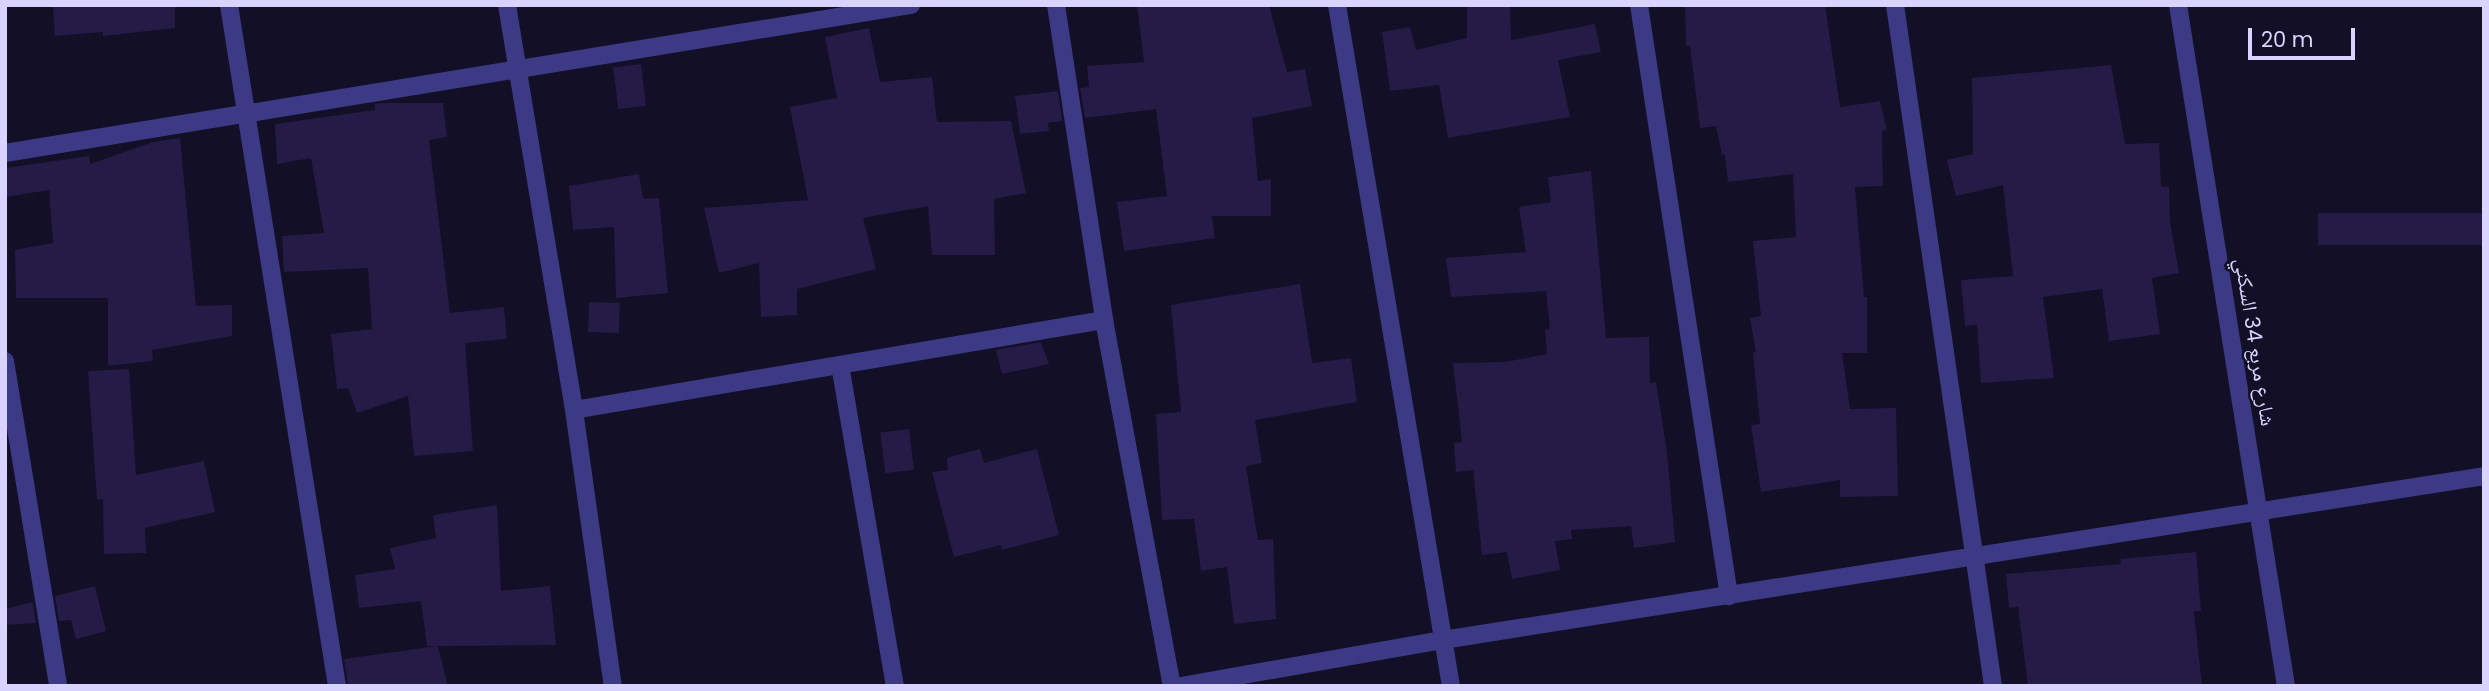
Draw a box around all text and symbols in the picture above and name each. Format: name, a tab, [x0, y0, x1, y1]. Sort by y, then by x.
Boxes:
scale bar	[2251, 14, 2358, 58]
text: 20 m	[2261, 25, 2314, 54]
street label: شارع مربع 34 السكني	[2229, 256, 2281, 428]

